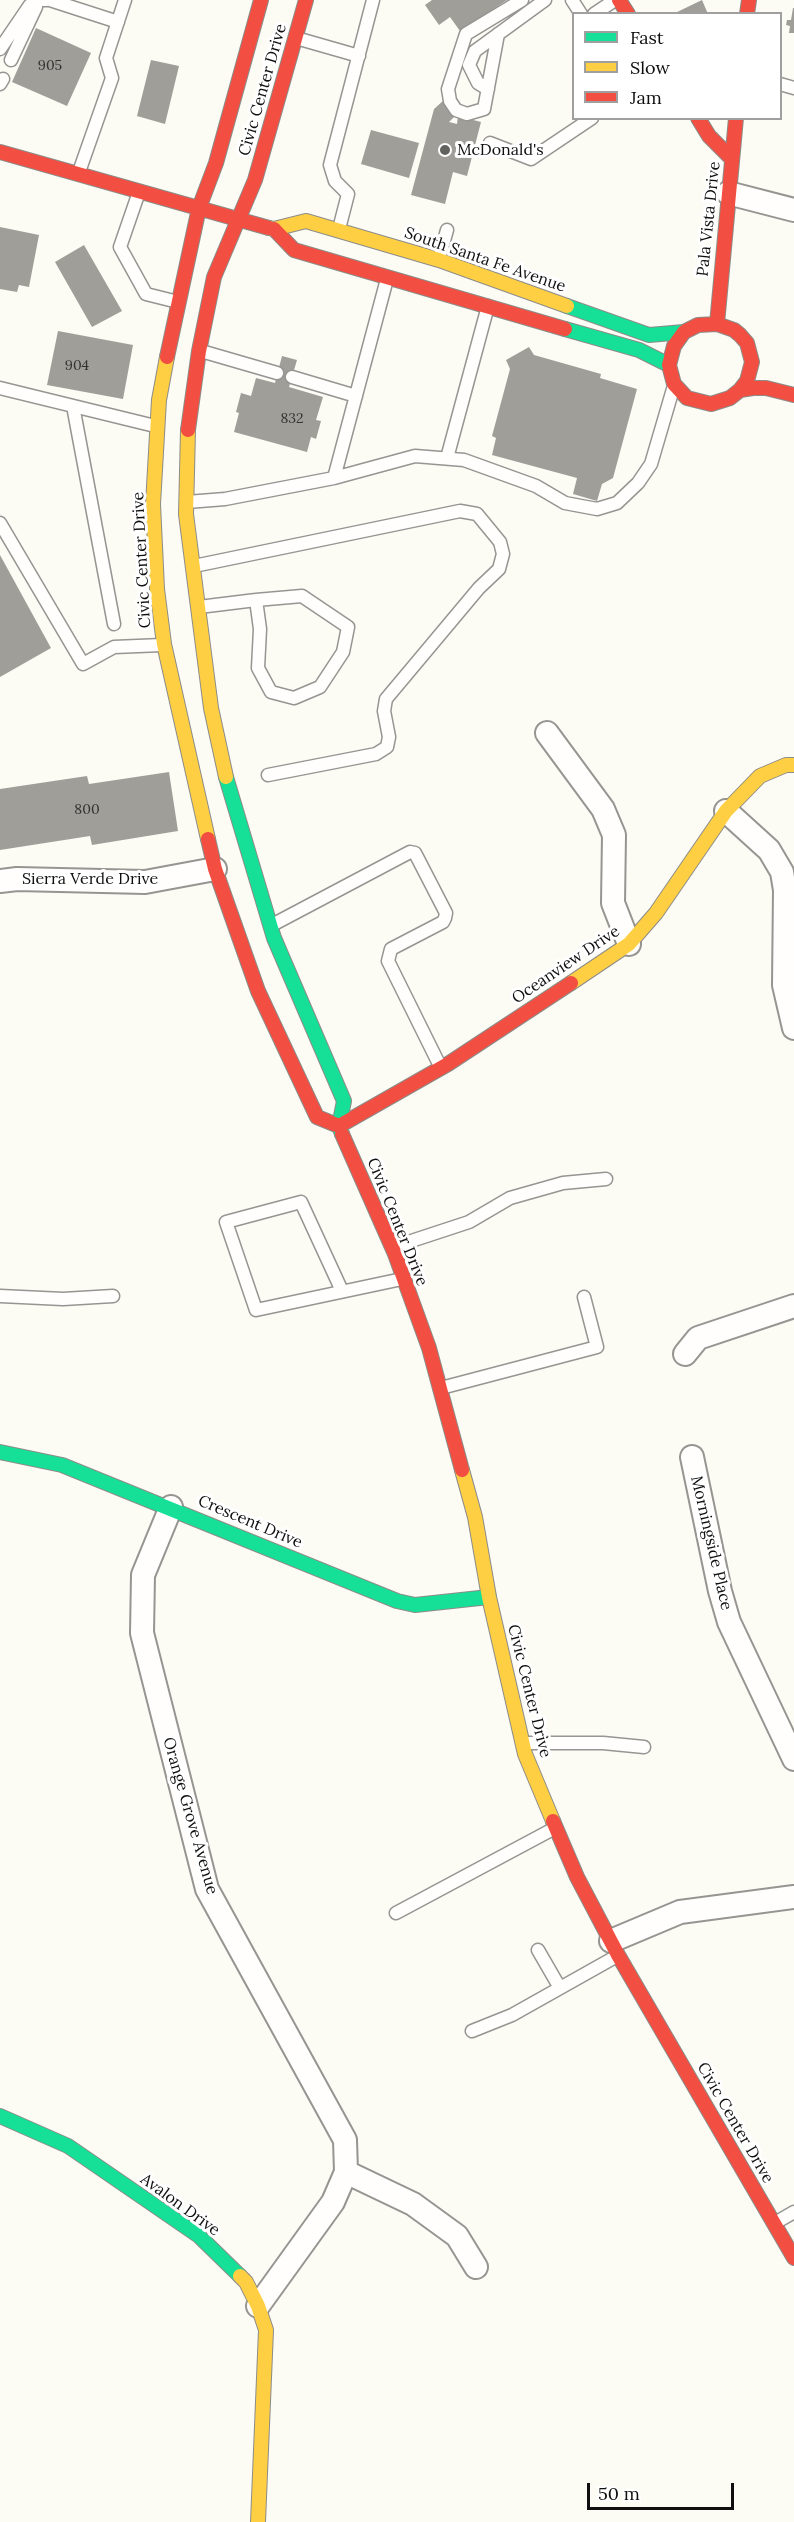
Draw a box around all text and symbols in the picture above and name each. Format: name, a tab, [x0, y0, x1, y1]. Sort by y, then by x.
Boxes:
legend	[572, 12, 782, 120]
street label: Civic Center Drive	[235, 22, 291, 158]
text: Fast	[630, 26, 664, 49]
text: Slow	[630, 56, 670, 79]
house number: 905	[38, 58, 62, 74]
text: Jam	[630, 86, 662, 109]
place label: McDonald's	[457, 140, 544, 160]
marker: McDonald's	[438, 143, 452, 157]
street label: Pala Vista Drive	[693, 161, 725, 277]
street label: South Santa Fe Avenue	[402, 223, 568, 297]
house number: 904	[65, 358, 89, 374]
house number: 832	[280, 411, 304, 427]
street label: Civic Center Drive	[129, 491, 155, 629]
house number: 800	[74, 802, 100, 818]
street label: Sierra Verde Drive	[22, 869, 158, 889]
street label: Oceanview Drive	[509, 922, 623, 1008]
street label: Civic Center Drive	[363, 1155, 431, 1289]
street label: Morningside Place	[686, 1474, 736, 1612]
street label: Crescent Drive	[195, 1491, 305, 1553]
street label: Civic Center Drive	[503, 1622, 555, 1760]
street label: Orange Grove Avenue	[158, 1735, 222, 1897]
street label: Civic Center Drive	[693, 2059, 777, 2187]
street label: Avalon Drive	[137, 2170, 223, 2240]
scale bar	[590, 2471, 737, 2509]
text: 50 m	[598, 2482, 640, 2505]

